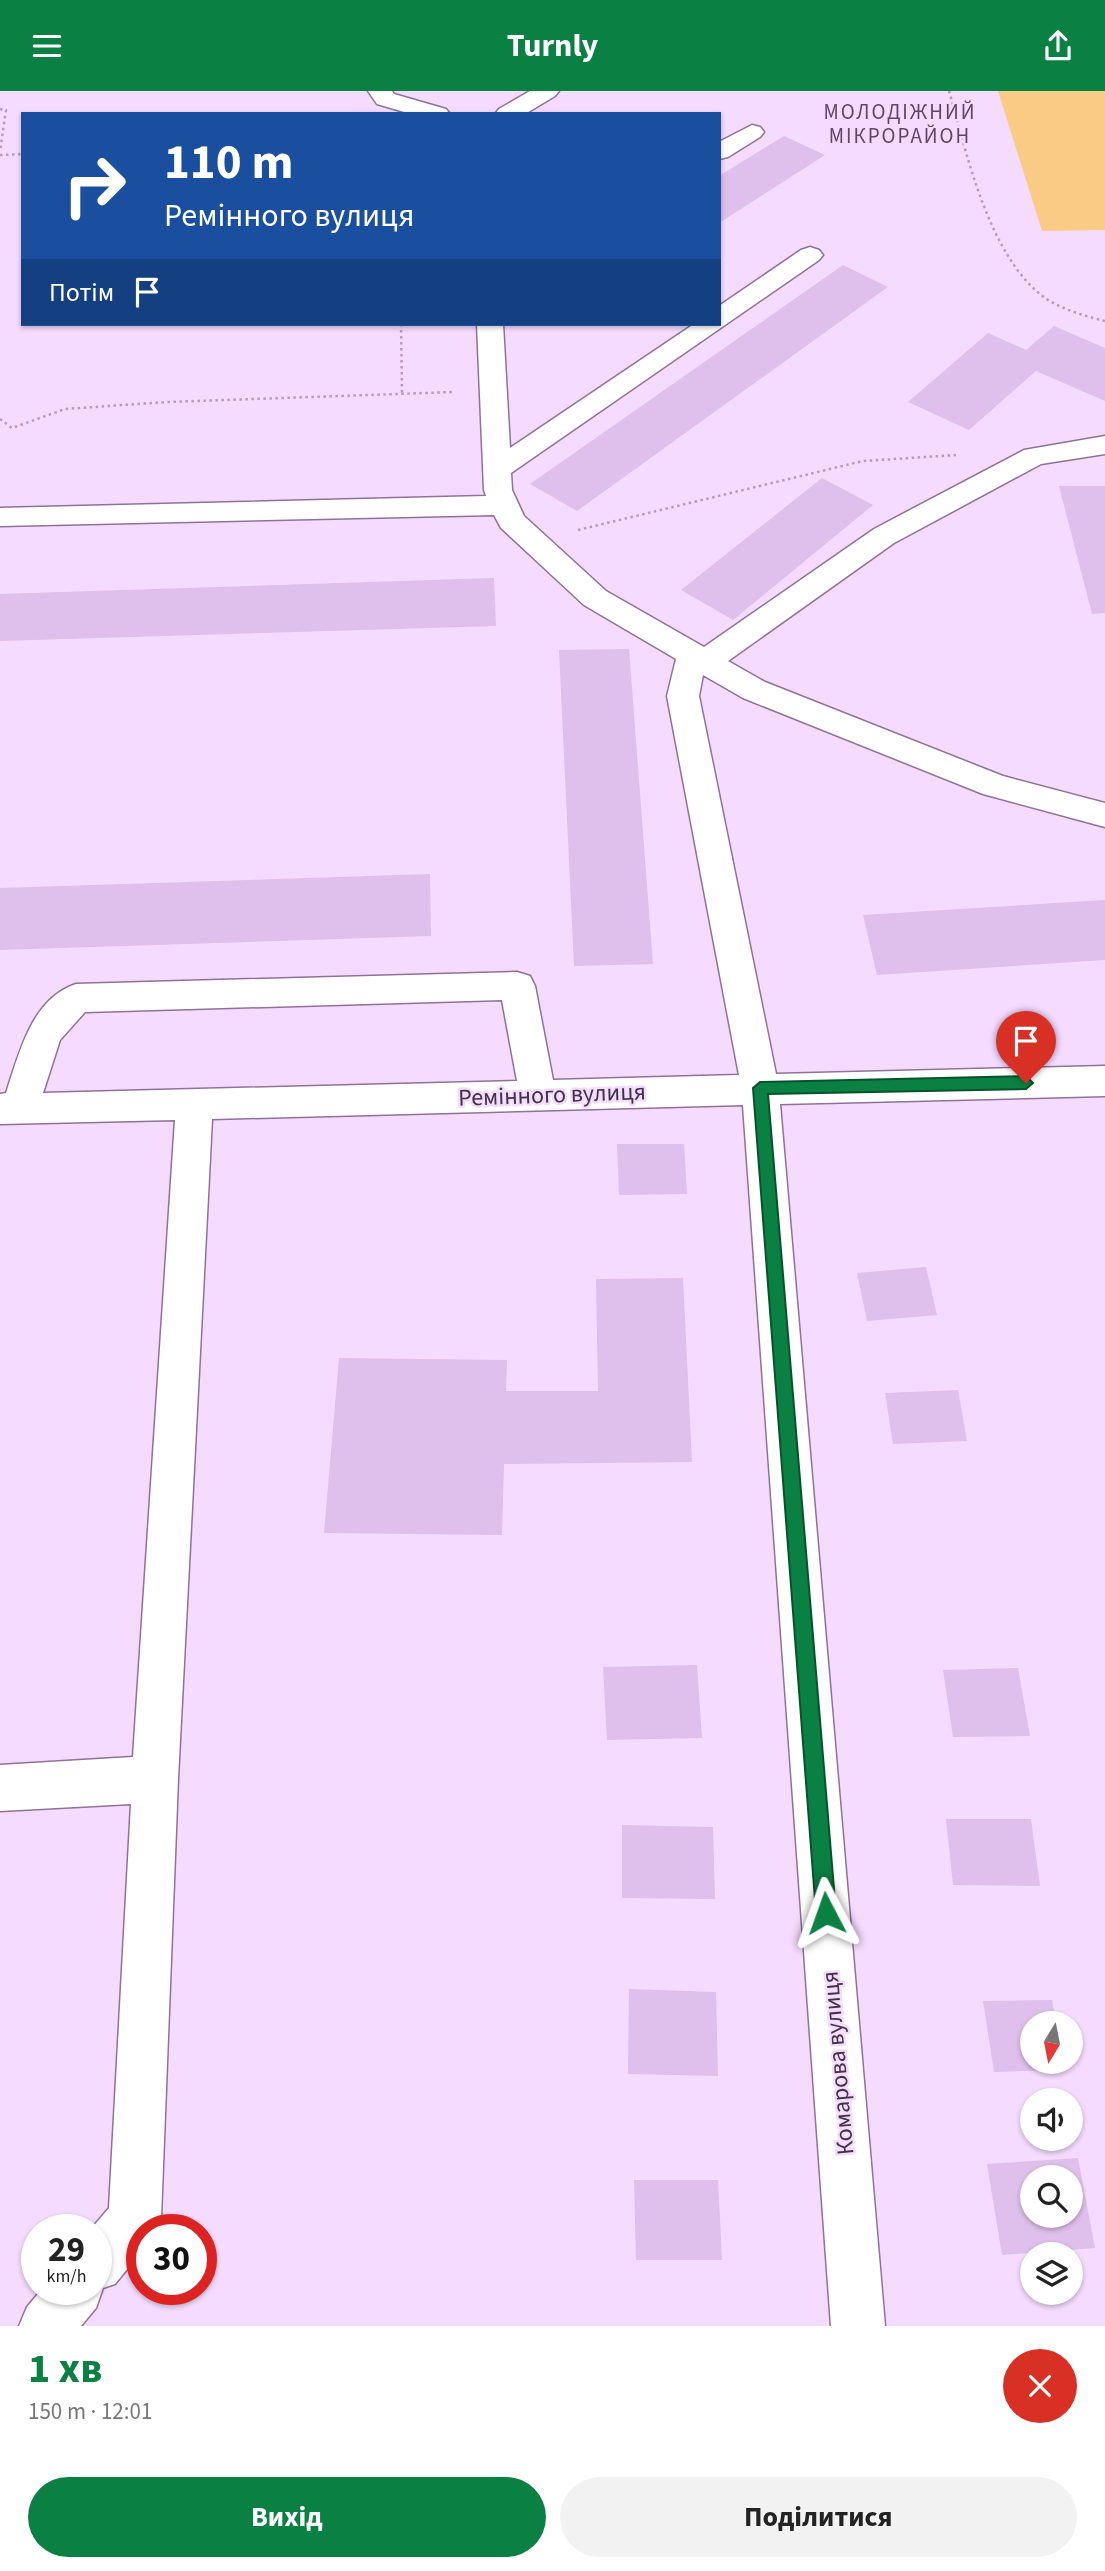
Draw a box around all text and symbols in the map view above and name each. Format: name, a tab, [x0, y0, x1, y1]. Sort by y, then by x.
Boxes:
text: Turnly	[507, 23, 598, 69]
icon: menu	[28, 27, 66, 65]
icon: share	[1039, 27, 1077, 65]
district label: МОЛОДІЖНИЙ МІКРОРАЙОН	[823, 97, 977, 151]
text: 110 m	[164, 128, 293, 198]
icon: right	[49, 140, 140, 231]
text: Ремінного вулиця	[164, 193, 414, 239]
icon: arrive	[128, 273, 166, 311]
text: Потім	[49, 274, 114, 311]
pin	[996, 1011, 1056, 1083]
icon: arrive	[1007, 1022, 1045, 1060]
street label: Ремінного вулиця	[458, 1074, 646, 1116]
position arrow	[789, 1876, 863, 1950]
street label: Комарова вулиця	[813, 1970, 863, 2156]
north arrow	[1020, 2011, 1083, 2074]
map controls	[1020, 2011, 1083, 2305]
button: sound	[1020, 2088, 1083, 2151]
button: search	[1020, 2165, 1083, 2228]
speed limit sign: 30	[126, 2214, 217, 2305]
text: 29	[48, 2225, 85, 2275]
button: layers	[1020, 2242, 1083, 2305]
text: km/h	[47, 2264, 86, 2289]
text: 1 хв	[28, 2339, 102, 2399]
button: close	[1003, 2349, 1077, 2423]
text: 150 m · 12:01	[28, 2395, 152, 2428]
button: Вихід	[28, 2477, 546, 2557]
button: Поділитися	[560, 2477, 1077, 2557]

